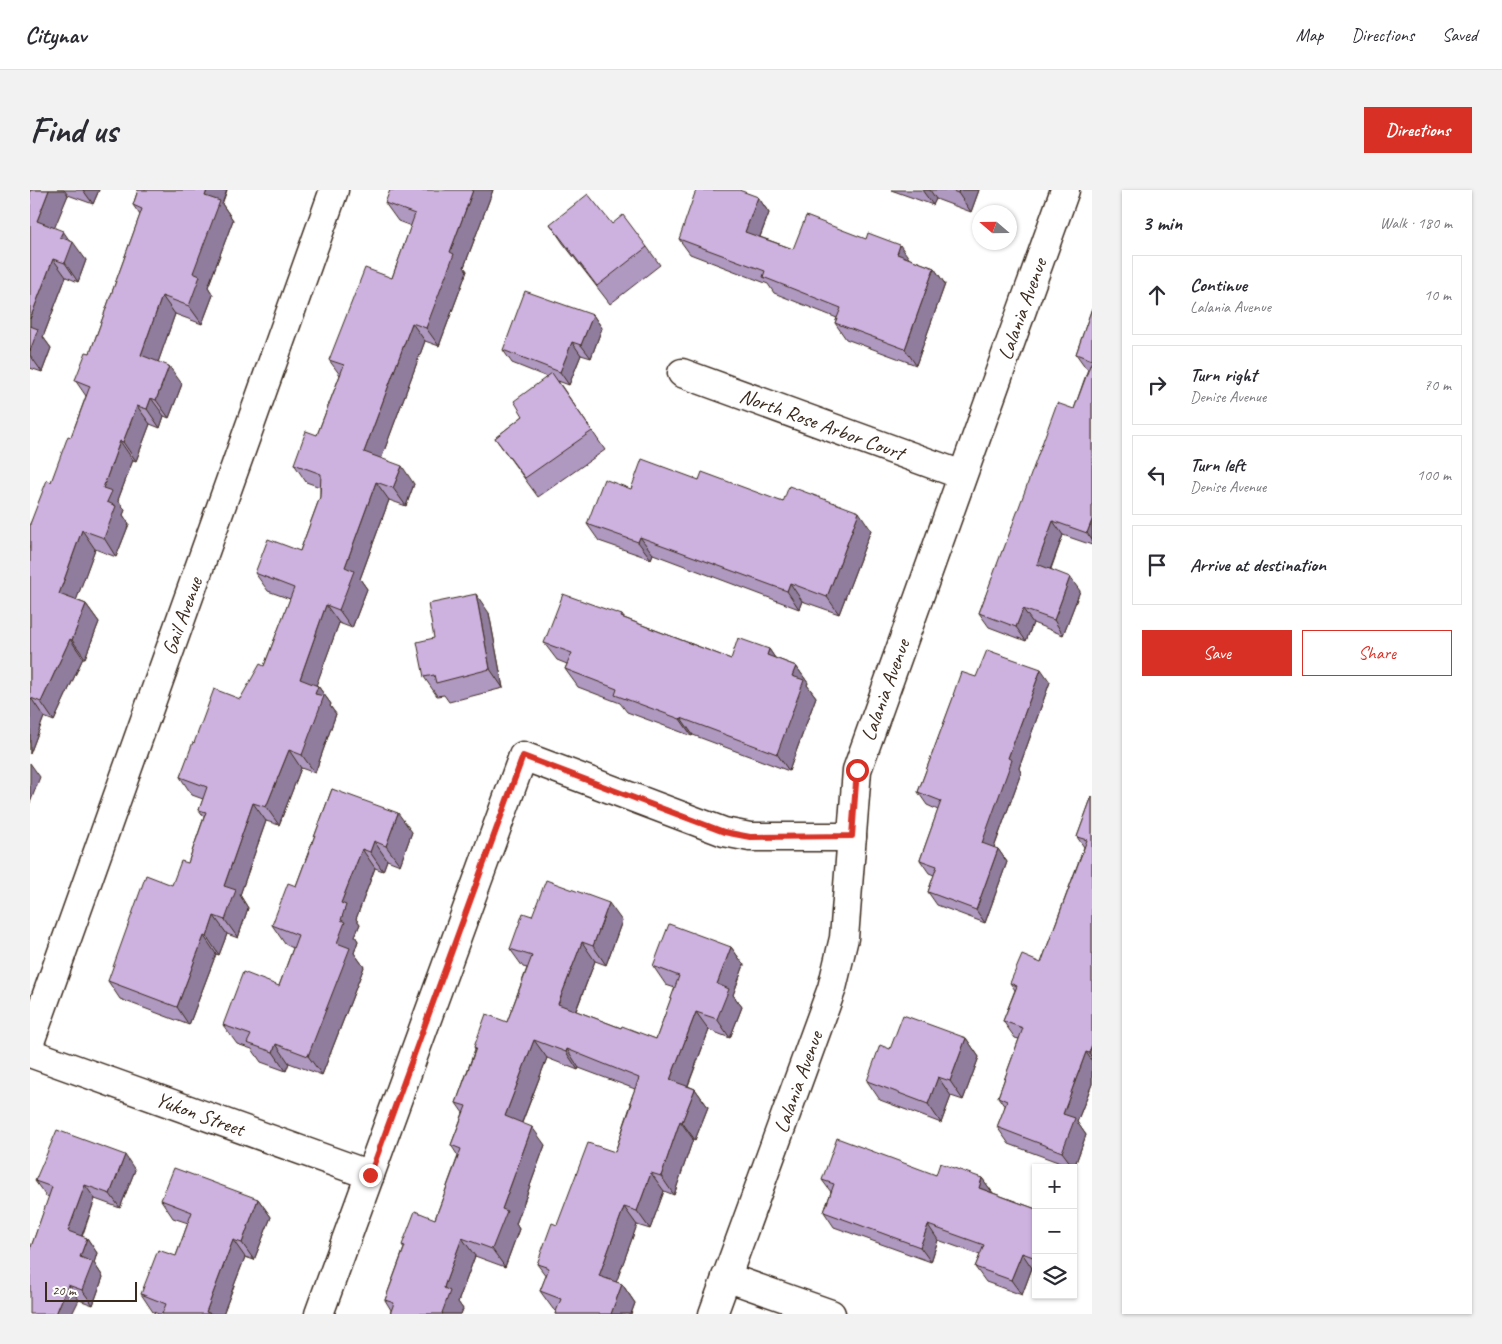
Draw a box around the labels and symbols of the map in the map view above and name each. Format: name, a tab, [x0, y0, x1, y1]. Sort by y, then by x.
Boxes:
north arrow	[972, 205, 1017, 250]
street label: Lalania Avenue	[992, 253, 1053, 363]
street label: North Rose Arbor Court	[736, 382, 911, 467]
street label: Gail Avenue	[156, 573, 208, 658]
street label: Lalania Avenue	[855, 634, 916, 744]
route start	[846, 759, 869, 782]
street label: Lalania Avenue	[768, 1026, 829, 1136]
street label: Yukon Street	[152, 1086, 250, 1143]
route end	[359, 1164, 382, 1187]
scale bar	[45, 1279, 138, 1302]

